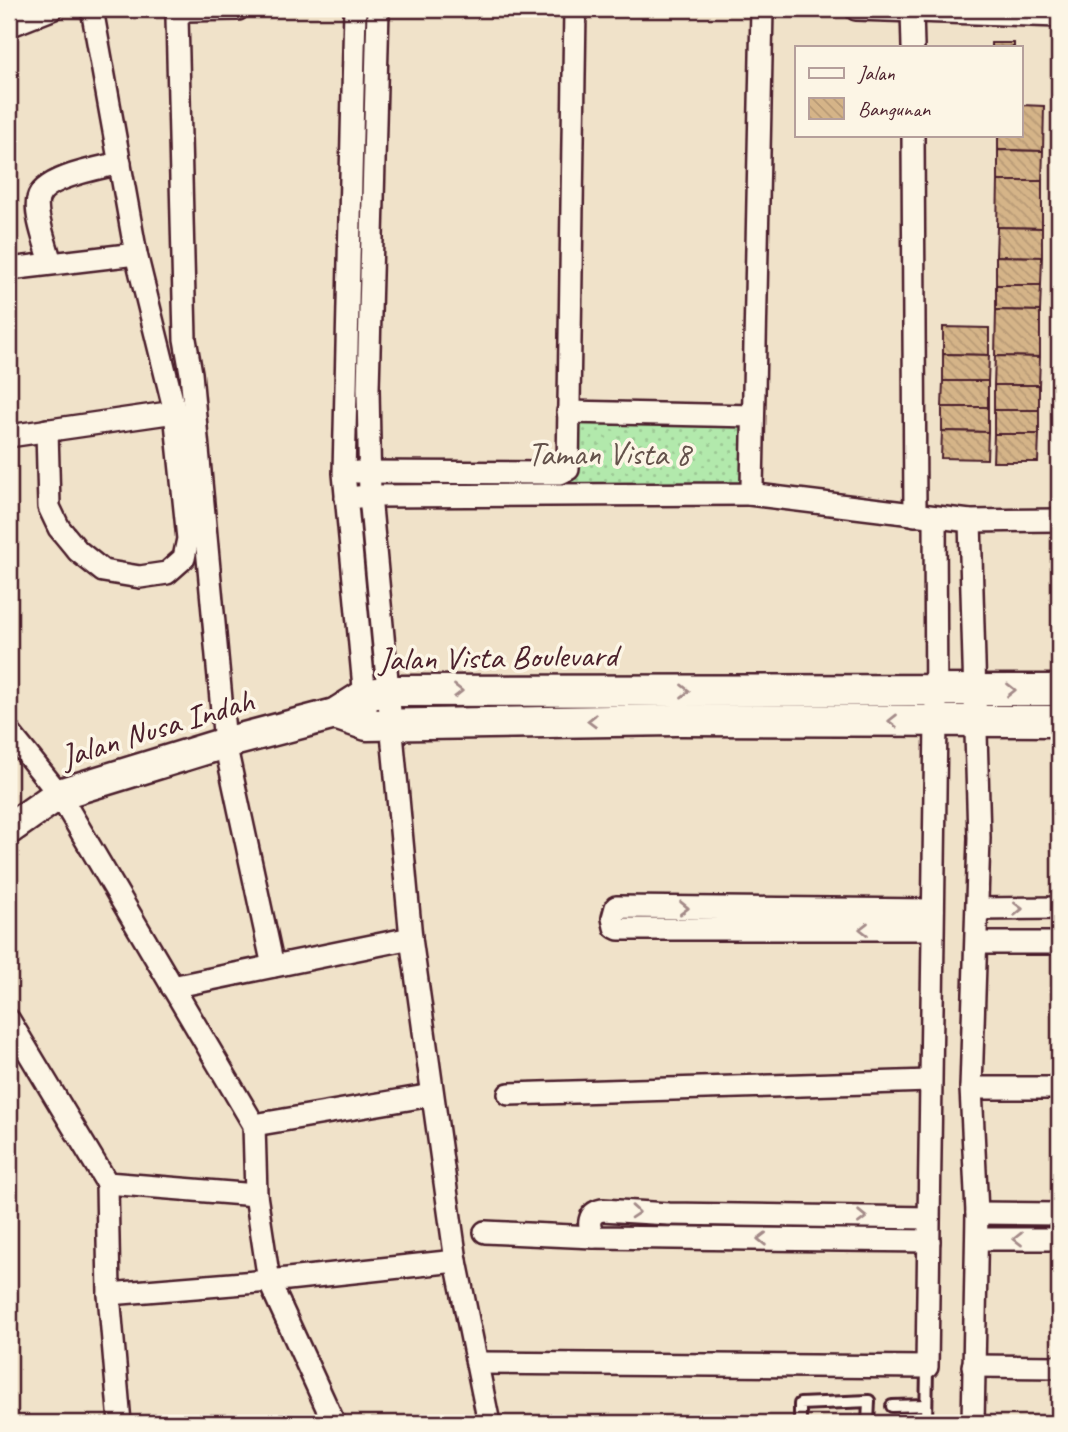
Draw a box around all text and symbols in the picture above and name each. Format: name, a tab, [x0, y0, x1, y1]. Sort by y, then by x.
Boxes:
legend	[795, 46, 1023, 136]
text: Jalan	[857, 60, 895, 86]
text: Bangunan	[858, 96, 931, 122]
park label: Taman Vista 8	[528, 433, 694, 475]
street label: Jalan Vista Boulevard	[376, 634, 623, 680]
street label: Jalan Nusa Indah	[54, 678, 259, 778]
one-way arrow	[1006, 682, 1016, 698]
one-way arrow	[453, 683, 463, 699]
one-way arrow	[680, 683, 691, 699]
one-way arrow	[586, 713, 597, 728]
one-way arrow	[887, 713, 898, 729]
one-way arrow	[679, 900, 690, 916]
one-way arrow	[1013, 901, 1024, 917]
one-way arrow	[858, 921, 869, 937]
one-way arrow	[630, 1204, 641, 1219]
one-way arrow	[857, 1209, 868, 1224]
one-way arrow	[757, 1231, 767, 1247]
one-way arrow	[1012, 1231, 1023, 1247]

